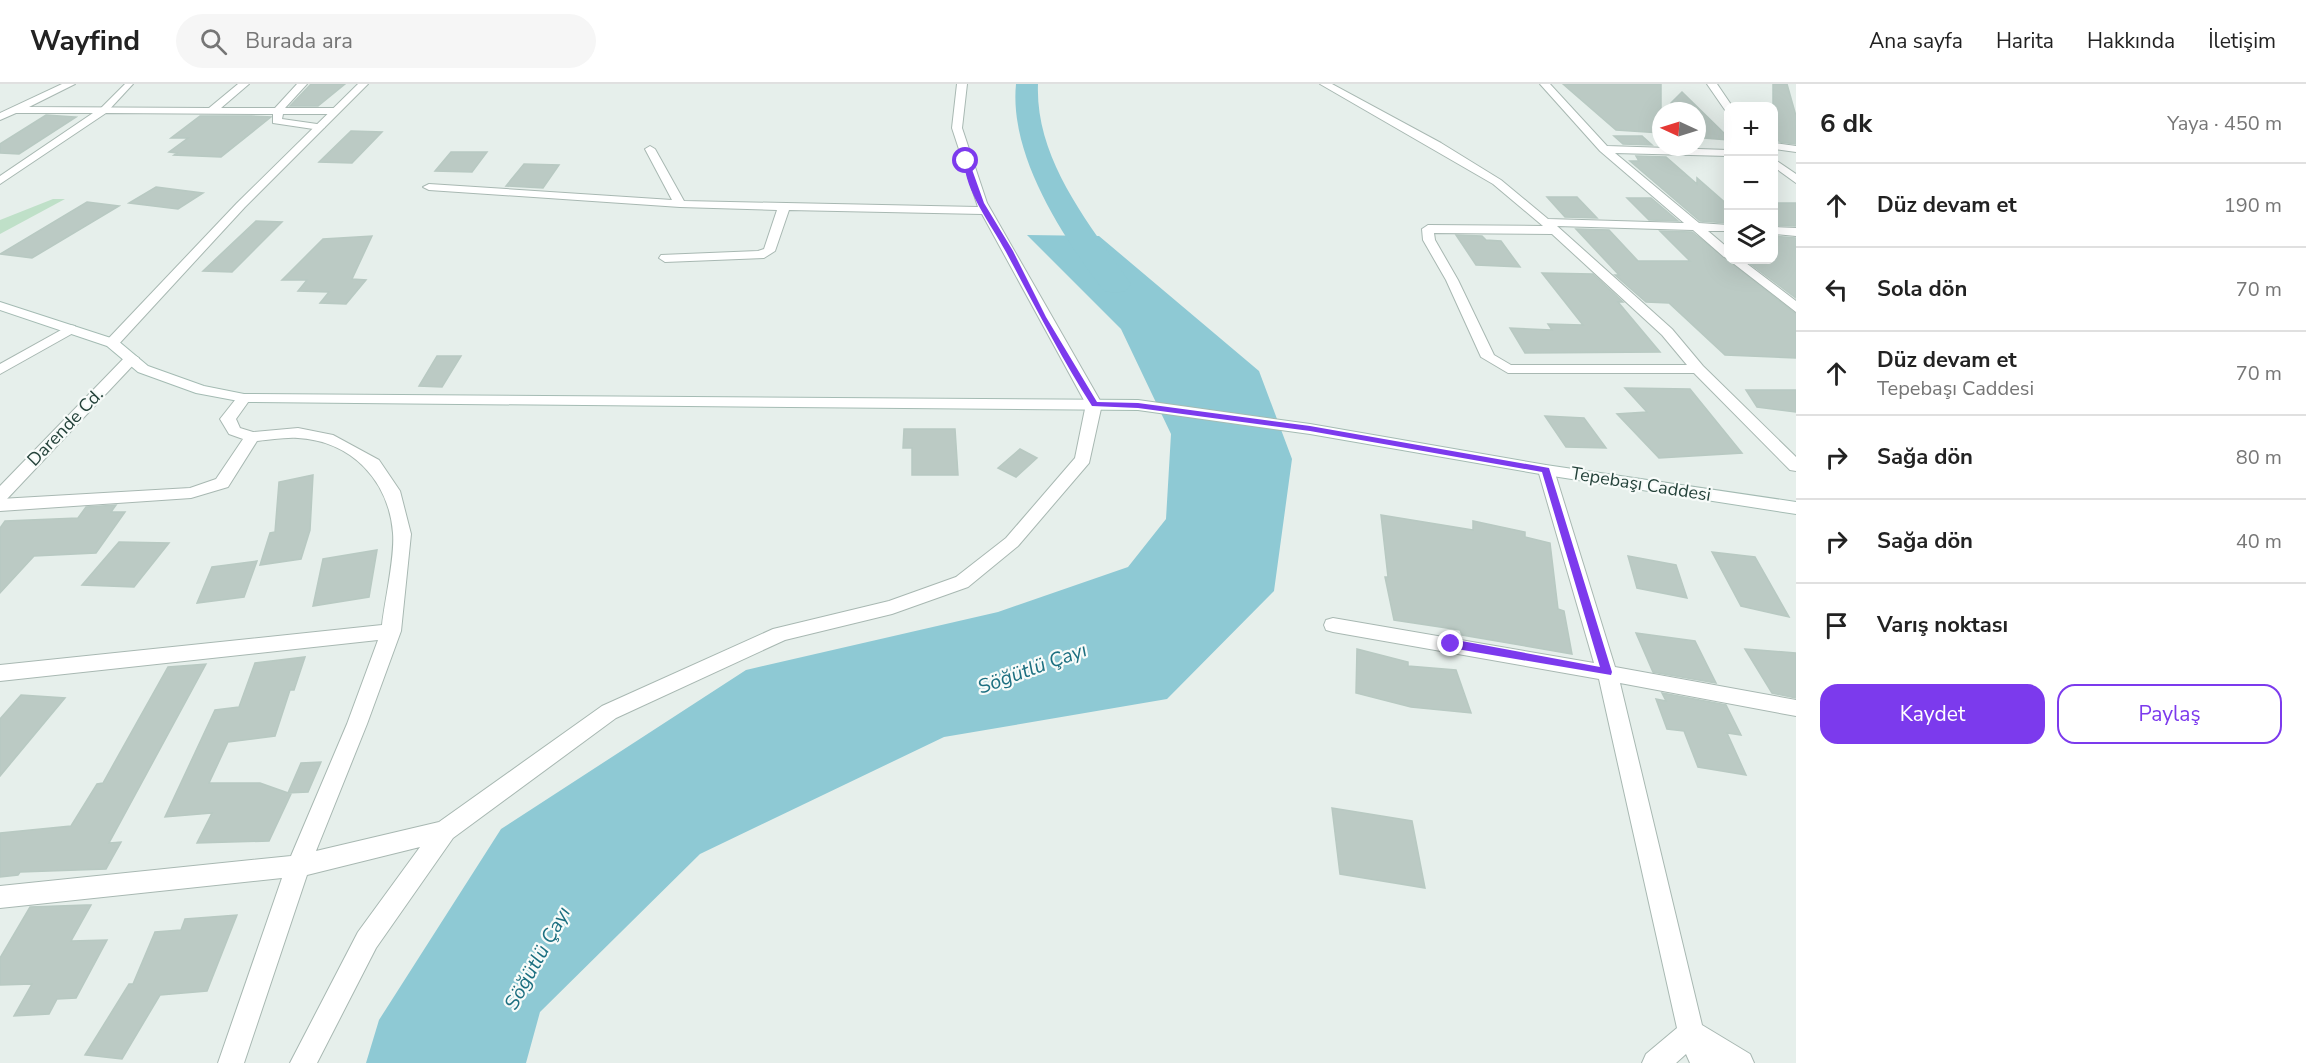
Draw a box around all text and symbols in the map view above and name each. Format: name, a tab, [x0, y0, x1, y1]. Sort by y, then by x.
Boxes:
search box	[176, 14, 596, 68]
text: Wayfind	[30, 22, 140, 60]
icon: search	[197, 25, 230, 58]
text: Burada ara	[245, 26, 353, 56]
text: Ana sayfa	[1869, 27, 1963, 55]
text: Harita	[1996, 27, 2054, 55]
text: Hakkında	[2087, 27, 2175, 55]
text: İletişim	[2208, 27, 2276, 55]
north arrow	[1652, 102, 1706, 156]
map controls	[1724, 102, 1778, 264]
button: +	[1724, 102, 1778, 156]
text: 6 dk	[1820, 106, 1872, 141]
text: Yaya · 450 m	[2167, 110, 2282, 137]
route start	[952, 147, 978, 173]
button: −	[1724, 156, 1778, 210]
icon: ahead	[1820, 189, 1853, 222]
text: Düz devam et	[1877, 190, 2017, 220]
text: 190 m	[2224, 192, 2282, 219]
button: layers	[1724, 210, 1778, 264]
icon: left	[1820, 273, 1853, 306]
text: Sola dön	[1877, 274, 1967, 304]
text: 70 m	[2236, 276, 2282, 303]
text: Düz devam et	[1877, 345, 2017, 375]
icon: ahead	[1820, 357, 1853, 390]
text: 70 m	[2236, 360, 2282, 387]
text: Tepebaşı Caddesi	[1877, 375, 2034, 402]
street label: Darende Cd.	[22, 383, 108, 471]
icon: right	[1820, 441, 1853, 474]
text: Sağa dön	[1877, 442, 1973, 472]
text: 80 m	[2236, 444, 2282, 471]
street label: Tepebaşı Caddesi	[1569, 461, 1713, 507]
icon: right	[1820, 525, 1853, 558]
text: Sağa dön	[1877, 526, 1973, 556]
text: 40 m	[2236, 528, 2282, 555]
icon: arrive	[1820, 609, 1853, 642]
text: Varış noktası	[1877, 610, 2008, 640]
route end	[1437, 630, 1463, 656]
water label: Söğütlü Çayı	[974, 636, 1090, 701]
button: Kaydet	[1820, 684, 2045, 744]
button: Paylaş	[2057, 684, 2282, 744]
water label: Söğütlü Çayı	[498, 902, 577, 1015]

